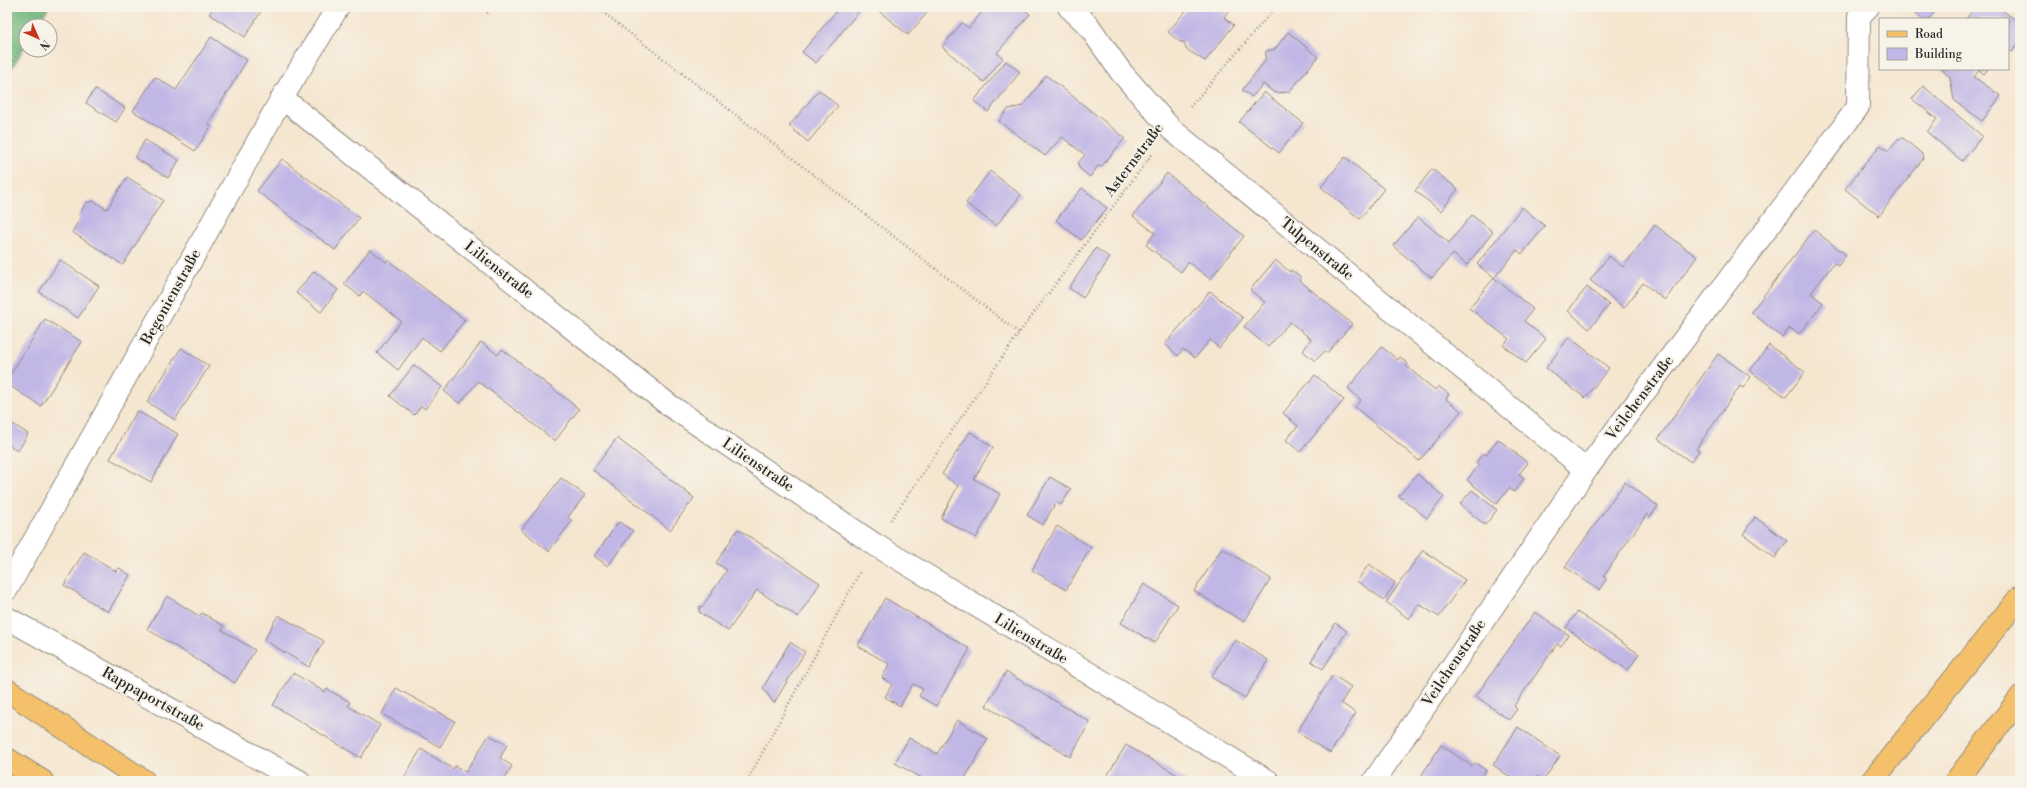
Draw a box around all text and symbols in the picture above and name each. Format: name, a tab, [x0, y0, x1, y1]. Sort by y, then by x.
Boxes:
north arrow	[18, 18, 58, 58]
legend	[1879, 18, 2009, 70]
text: Road	[1915, 27, 1943, 42]
text: N	[36, 36, 52, 53]
text: Building	[1914, 47, 1963, 62]
street label: Asternstraße	[1100, 119, 1168, 201]
street label: Tulpenstraße	[1276, 213, 1358, 285]
street label: Lilienstraße	[461, 237, 537, 303]
street label: Begonienstraße	[136, 246, 205, 349]
street label: Veilchenstraße	[1601, 352, 1678, 445]
street label: Lilienstraße	[718, 434, 798, 496]
street label: Lilienstraße	[991, 610, 1071, 668]
street label: Veilchenstraße	[1417, 616, 1490, 711]
street label: Rappaportstraße	[98, 663, 208, 735]

